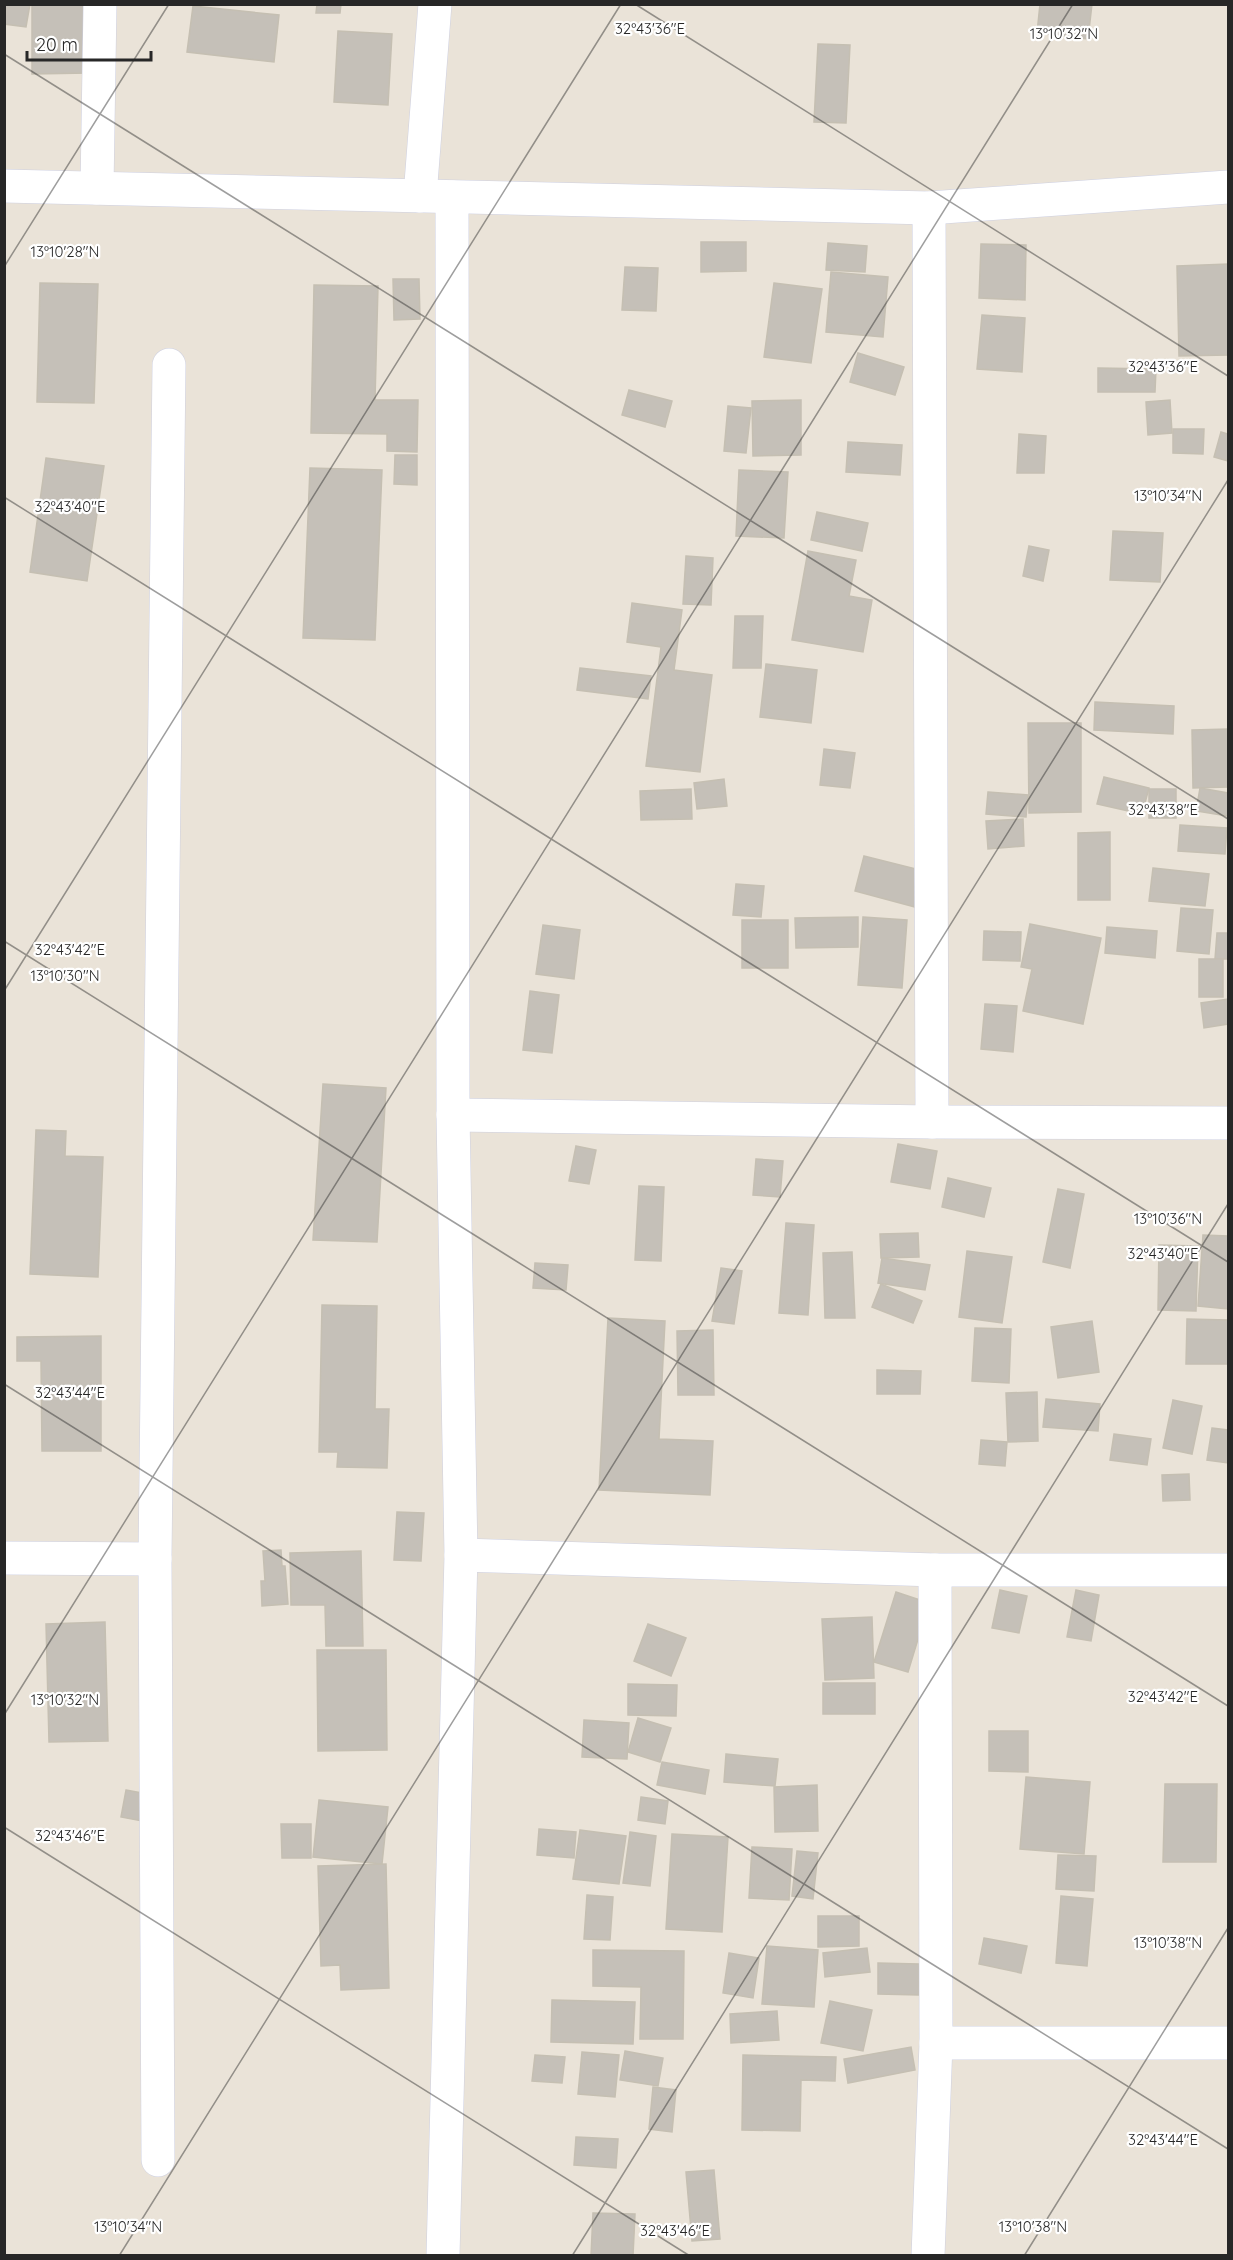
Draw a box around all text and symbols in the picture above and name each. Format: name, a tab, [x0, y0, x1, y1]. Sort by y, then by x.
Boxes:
text: 32°43'36"E	[615, 19, 685, 38]
scale bar	[27, 24, 152, 62]
text: 13°10'32"N	[1030, 24, 1098, 43]
text: 20 m	[36, 33, 78, 56]
text: 13°10'28"N	[31, 242, 99, 261]
text: 32°43'36"E	[1128, 357, 1198, 376]
text: 13°10'34"N	[1134, 486, 1202, 505]
text: 32°43'40"E	[35, 497, 105, 516]
text: 32°43'38"E	[1128, 800, 1198, 819]
text: 32°43'42"E	[35, 940, 105, 959]
text: 13°10'30"N	[30, 966, 100, 985]
text: 13°10'36"N	[1134, 1209, 1202, 1228]
text: 32°43'40"E	[1128, 1244, 1198, 1263]
text: 32°43'44"E	[35, 1383, 105, 1402]
text: 32°43'42"E	[1128, 1687, 1198, 1706]
text: 13°10'32"N	[31, 1690, 99, 1709]
text: 32°43'46"E	[35, 1826, 105, 1845]
text: 13°10'38"N	[1134, 1933, 1202, 1952]
text: 32°43'44"E	[1128, 2130, 1198, 2149]
text: 13°10'34"N	[94, 2217, 162, 2236]
text: 13°10'38"N	[999, 2217, 1067, 2236]
text: 32°43'46"E	[640, 2221, 710, 2240]

